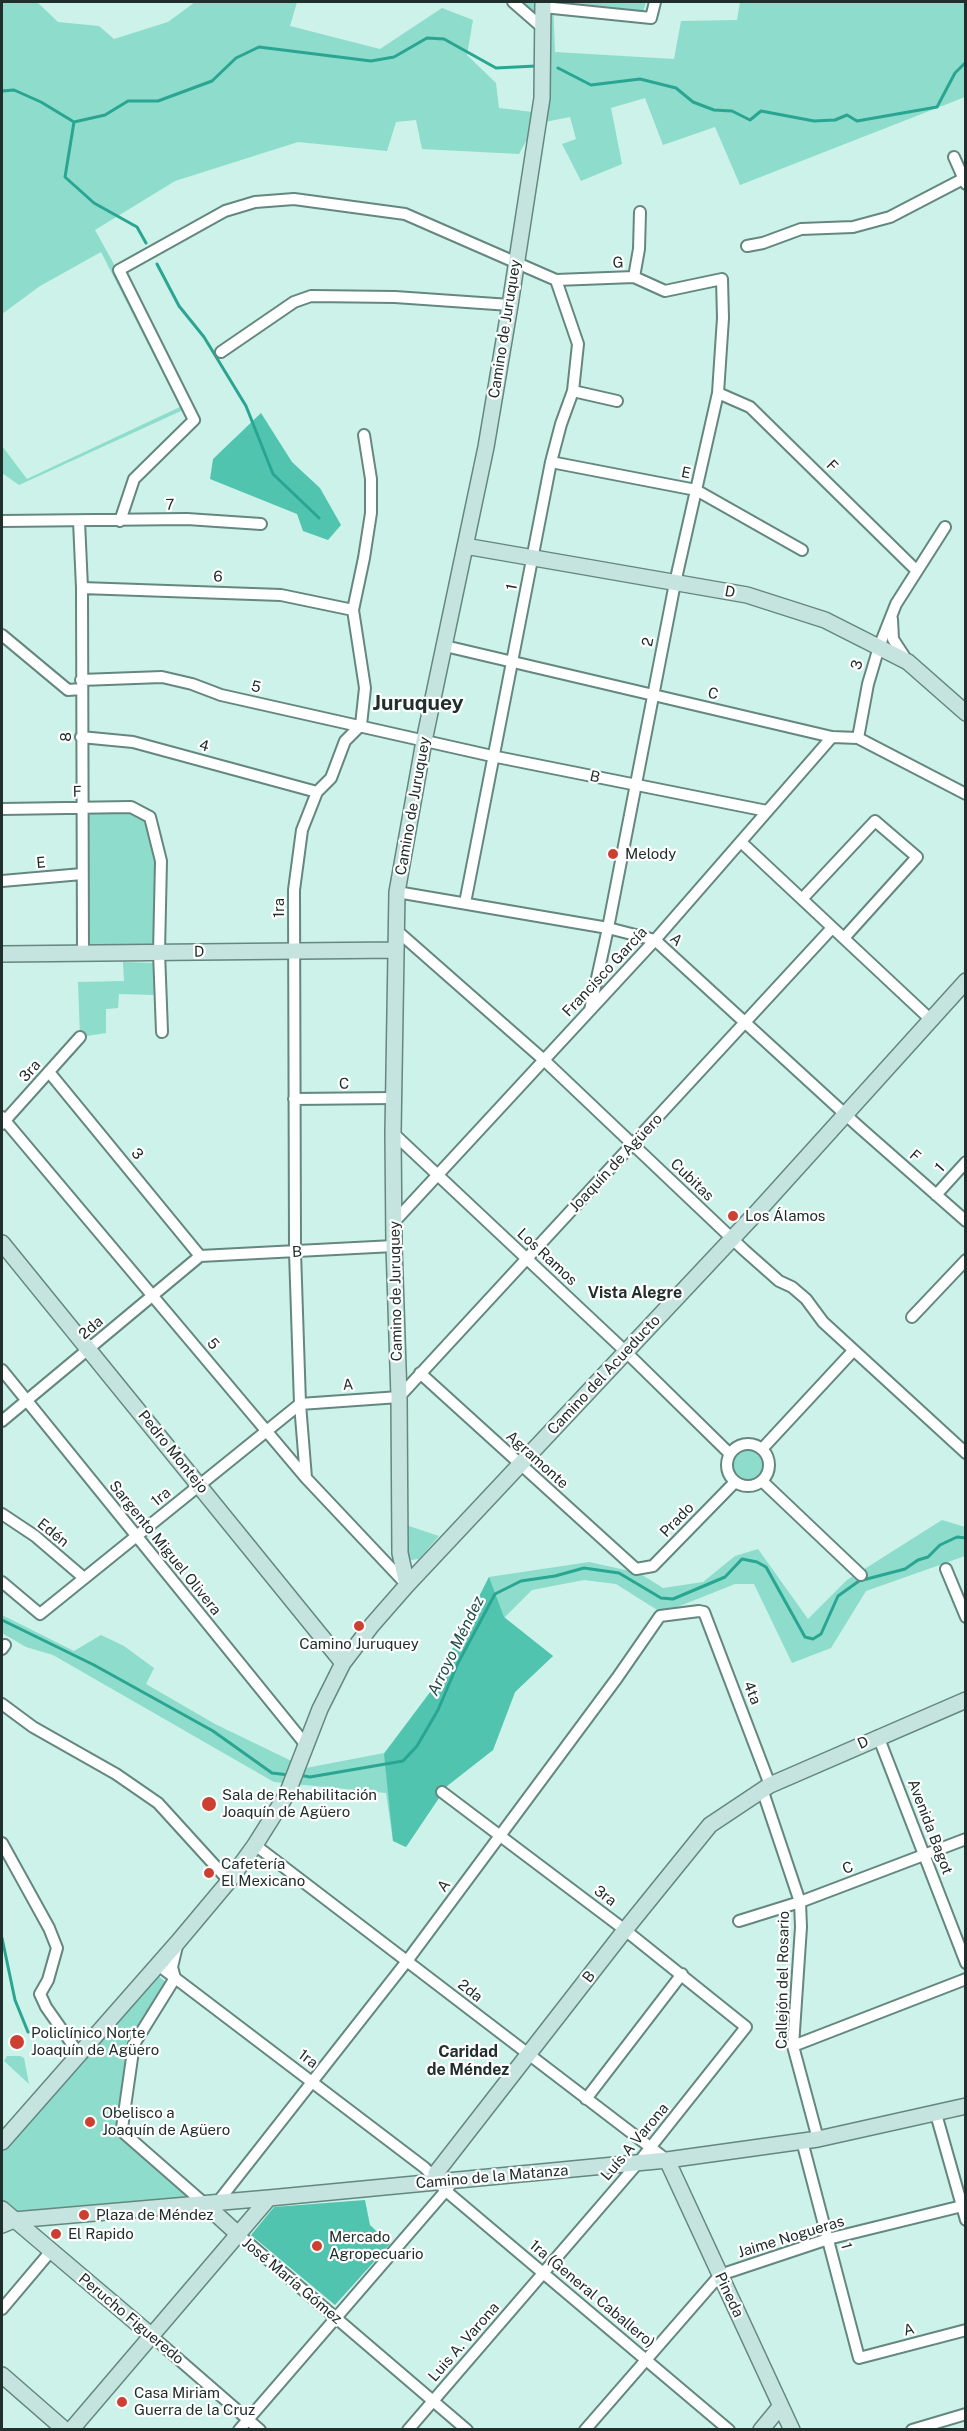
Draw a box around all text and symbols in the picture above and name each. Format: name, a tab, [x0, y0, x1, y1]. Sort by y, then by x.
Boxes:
street label: G	[612, 254, 624, 272]
street label: Camino de Juruquey	[485, 258, 525, 400]
street label: F	[822, 456, 842, 476]
street label: E	[680, 463, 692, 483]
street label: 7	[165, 496, 175, 514]
street label: 6	[213, 568, 223, 586]
street label: 1	[503, 582, 521, 592]
street label: D	[723, 582, 737, 602]
street label: 2	[638, 636, 658, 648]
street label: 3	[847, 658, 867, 672]
street label: 5	[249, 677, 263, 697]
street label: C	[706, 684, 720, 704]
district label: Juruquey	[372, 691, 464, 717]
street label: 8	[57, 732, 75, 742]
street label: Camino de Juruquey	[392, 735, 434, 877]
street label: 4	[197, 736, 211, 756]
street label: B	[588, 767, 602, 787]
street label: F	[72, 783, 82, 801]
place label: Melody	[625, 845, 676, 863]
marker: Melody	[606, 847, 620, 861]
street label: E	[36, 854, 46, 872]
street label: 1ra	[270, 898, 288, 918]
street label: Francisco García	[559, 923, 651, 1021]
street label: A	[666, 930, 686, 950]
street label: D	[194, 943, 204, 961]
street label: 3ra	[16, 1056, 44, 1086]
street label: C	[339, 1075, 349, 1093]
street label: Joaquín de Agüero	[566, 1110, 666, 1216]
street label: 3	[127, 1145, 147, 1163]
street label: F	[906, 1146, 924, 1166]
street label: Cubitas	[667, 1155, 717, 1205]
street label: 1	[931, 1160, 949, 1176]
place label: Los Álamos	[745, 1207, 825, 1225]
marker: Los Álamos	[726, 1209, 740, 1223]
street label: Camino de Juruquey	[386, 1221, 406, 1361]
street label: Los Ramos	[513, 1225, 581, 1289]
street label: B	[292, 1243, 302, 1261]
district label: Vista Alegre	[588, 1283, 682, 1303]
street label: Camino del Acueducto	[544, 1311, 664, 1439]
street label: 2da	[75, 1313, 107, 1343]
street label: 5	[203, 1335, 223, 1353]
street label: A	[342, 1376, 354, 1394]
street label: Pedro Montejo	[134, 1407, 212, 1497]
street label: Agramonte	[502, 1427, 572, 1493]
street label: Sargento Miguel Olivera	[105, 1477, 225, 1619]
street label: 1ra	[148, 1484, 174, 1510]
street label: Prado	[656, 1499, 698, 1541]
street label: Edén	[34, 1515, 72, 1551]
water label: Arroyo Méndez	[424, 1593, 488, 1699]
marker: Camino Juruquey	[352, 1619, 366, 1633]
place label: Camino Juruquey	[299, 1635, 419, 1653]
street label: 4ta	[739, 1679, 765, 1707]
street label: D	[855, 1733, 871, 1753]
street label: Avenida Bagot	[904, 1777, 956, 1877]
place label: Sala de Rehabilitación Joaquín de Agüero	[222, 1786, 377, 1821]
marker: Sala de Rehabilitación Joaquín de Agüero	[200, 1795, 218, 1813]
place label: Cafetería El Mexicano	[221, 1855, 305, 1890]
street label: C	[840, 1858, 856, 1878]
marker: Cafetería El Mexicano	[202, 1866, 216, 1880]
street label: A	[434, 1876, 454, 1896]
street label: 3ra	[590, 1882, 620, 1910]
street label: Callejón del Rosario	[773, 1911, 793, 2049]
street label: B	[579, 1968, 599, 1986]
street label: 2da	[454, 1976, 486, 2006]
place label: Policlínico Norte Joaquín de Agüero	[31, 2024, 159, 2059]
marker: Policlínico Norte Joaquín de Agüero	[8, 2033, 26, 2051]
district label: Caridad de Méndez	[427, 2042, 509, 2080]
street label: 1ra	[295, 2046, 321, 2072]
street label: Luís A Varona	[597, 2100, 673, 2184]
place label: Obelisco a Joaquín de Agüero	[102, 2104, 230, 2139]
marker: Obelisco a Joaquín de Agüero	[83, 2115, 97, 2129]
street label: Camino de la Matanza	[415, 2161, 569, 2193]
place label: Plaza de Méndez	[96, 2206, 213, 2224]
marker: Plaza de Méndez	[77, 2208, 91, 2222]
street label: Jaime Nogueras	[736, 2212, 846, 2262]
place label: El Rapido	[68, 2225, 134, 2243]
marker: El Rapido	[49, 2227, 63, 2241]
place label: Mercado Agropecuario	[329, 2228, 424, 2263]
street label: José María Gómez	[238, 2234, 346, 2328]
street label: 1ra (General Caballero)	[526, 2236, 658, 2352]
marker: Mercado Agropecuario	[310, 2239, 324, 2253]
street label: 1	[837, 2241, 855, 2251]
street label: Perucho Figueredo	[75, 2270, 187, 2368]
street label: Pineda	[711, 2270, 747, 2320]
street label: Luis A. Varona	[425, 2299, 503, 2385]
street label: A	[902, 2320, 916, 2340]
place label: Casa Miriam Guerra de la Cruz	[134, 2384, 255, 2419]
marker: Casa Miriam Guerra de la Cruz	[115, 2395, 129, 2409]

